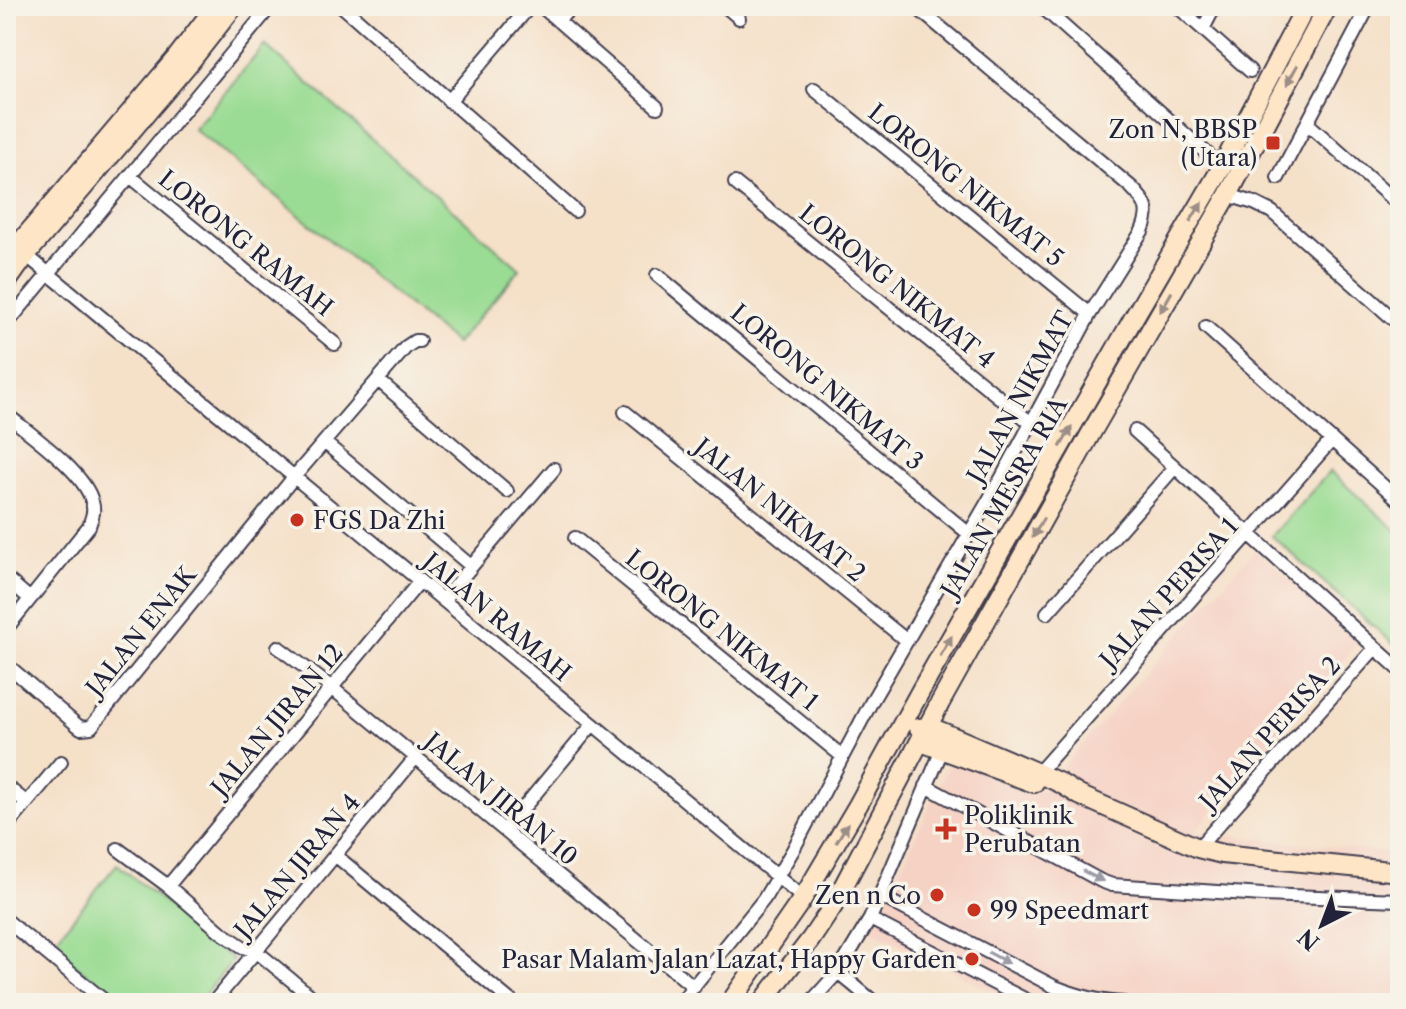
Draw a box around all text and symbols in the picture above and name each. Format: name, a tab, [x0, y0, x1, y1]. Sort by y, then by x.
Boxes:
one-way arrow	[1285, 64, 1299, 86]
street label: LORONG NIKMAT 5	[863, 97, 1069, 273]
place label: Zon N, BBSP (Utara)	[1109, 115, 1257, 172]
marker: Zon N, BBSP (Utara)	[1264, 134, 1282, 152]
street label: LORONG RAMAH	[153, 164, 339, 322]
street label: LORONG NIKMAT 4	[793, 198, 1001, 374]
one-way arrow	[1189, 201, 1203, 223]
one-way arrow	[1159, 291, 1173, 314]
street label: LORONG NIKMAT 3	[725, 298, 929, 476]
street label: JALAN NIKMAT	[959, 306, 1079, 491]
street label: JALAN MESRA RIA	[933, 391, 1074, 606]
one-way arrow	[1059, 425, 1073, 448]
street label: JALAN NIKMAT 2	[686, 430, 871, 588]
place label: FGS Da Zhi	[313, 506, 445, 535]
marker: FGS Da Zhi	[288, 511, 306, 529]
street label: JALAN PERISA 1	[1091, 512, 1244, 677]
one-way arrow	[1031, 517, 1044, 540]
street label: LORONG NIKMAT 1	[620, 543, 824, 717]
street label: JALAN RAMAH	[414, 544, 577, 687]
street label: JALAN ENAK	[77, 559, 203, 705]
one-way arrow	[939, 635, 953, 657]
street label: JALAN JIRAN 12	[202, 638, 349, 805]
street label: JALAN PERISA 2	[1191, 650, 1346, 818]
street label: JALAN JIRAN 10	[416, 724, 583, 871]
street label: JALAN JIRAN 4	[226, 788, 366, 947]
place label: Poliklinik Perubatan	[964, 801, 1081, 858]
marker: Poliklinik Perubatan	[935, 818, 957, 840]
one-way arrow	[835, 822, 849, 844]
one-way arrow	[1081, 870, 1104, 883]
place label: Zen n Co	[815, 881, 921, 910]
north arrow	[1282, 885, 1362, 965]
marker: Zen n Co	[928, 886, 946, 904]
place label: 99 Speedmart	[990, 896, 1149, 925]
marker: 99 Speedmart	[965, 901, 983, 919]
text: N	[1293, 923, 1325, 956]
place label: Pasar Malam Jalan Lazat, Happy Garden	[501, 945, 956, 974]
marker: Pasar Malam Jalan Lazat, Happy Garden	[963, 950, 981, 968]
one-way arrow	[988, 950, 1010, 964]

